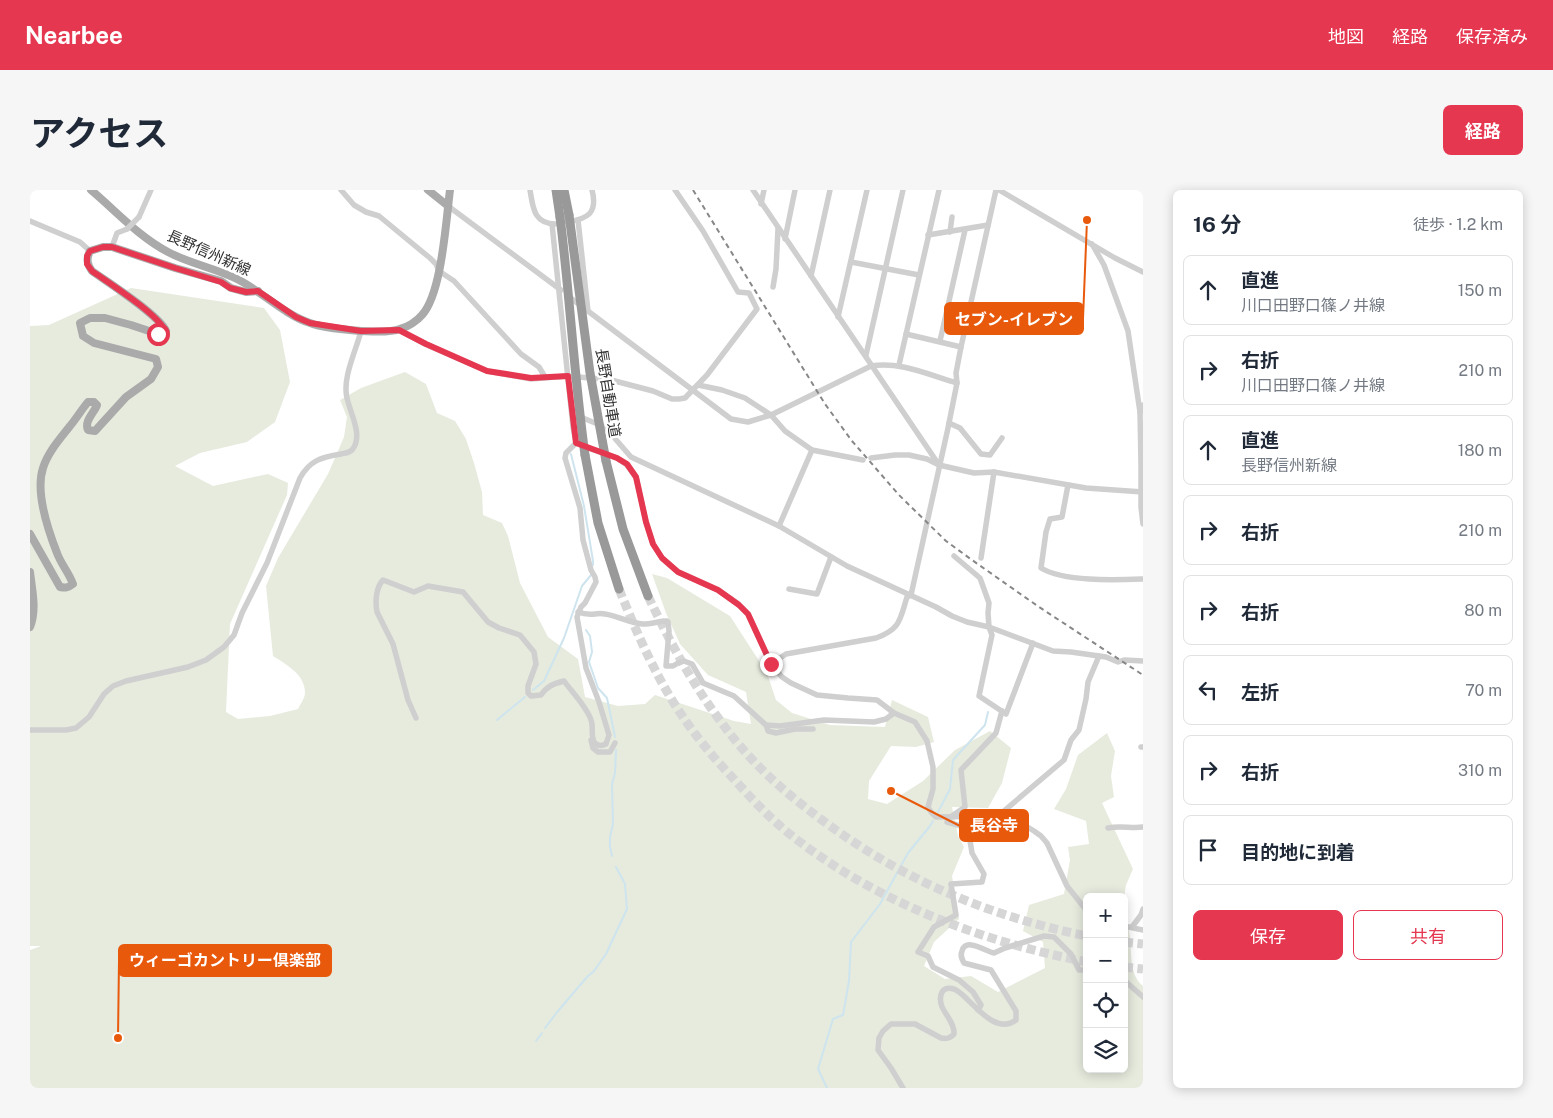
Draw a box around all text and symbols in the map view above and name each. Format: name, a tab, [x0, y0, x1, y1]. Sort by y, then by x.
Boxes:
text: Nearbee	[25, 21, 123, 49]
text: 地図	[1328, 26, 1364, 47]
text: 経路	[1392, 26, 1428, 47]
text: 保存済み	[1456, 26, 1528, 47]
button: 経路	[1443, 105, 1523, 155]
text: アクセス	[30, 113, 168, 154]
text: 16 分	[1193, 212, 1242, 237]
text: 徒歩 · 1.2 km	[1413, 215, 1503, 234]
street label: 長野信州新線	[165, 226, 254, 279]
text: 直進	[1241, 269, 1279, 291]
icon: ahead	[1194, 276, 1222, 304]
text: 150 m	[1458, 281, 1502, 300]
text: 川口田野口篠ノ井線	[1241, 296, 1385, 315]
callout: セブン-イレブン	[945, 303, 1083, 334]
text: セブン-イレブン	[955, 310, 1073, 329]
route start	[147, 323, 170, 346]
street label: 長野自動車道	[593, 347, 624, 439]
text: 右折	[1241, 349, 1279, 371]
icon: right	[1194, 356, 1222, 384]
text: 210 m	[1458, 361, 1502, 380]
text: 川口田野口篠ノ井線	[1241, 376, 1385, 395]
text: 直進	[1241, 429, 1279, 451]
icon: ahead	[1194, 436, 1222, 464]
text: 180 m	[1458, 441, 1502, 460]
text: 長野信州新線	[1241, 456, 1337, 475]
icon: right	[1194, 516, 1222, 544]
text: 右折	[1241, 521, 1279, 543]
text: 210 m	[1458, 521, 1502, 540]
icon: right	[1194, 596, 1222, 624]
text: 右折	[1241, 601, 1279, 623]
text: 80 m	[1464, 601, 1502, 620]
route end	[760, 653, 783, 676]
icon: left	[1194, 676, 1222, 704]
text: 左折	[1241, 681, 1279, 703]
text: 70 m	[1465, 681, 1502, 700]
icon: right	[1194, 756, 1222, 784]
text: 右折	[1241, 761, 1279, 783]
text: 310 m	[1458, 761, 1502, 780]
callout: 長谷寺	[960, 810, 1028, 841]
text: 長谷寺	[970, 816, 1018, 835]
icon: arrive	[1194, 836, 1222, 864]
text: 目的地に到着	[1241, 841, 1355, 863]
map controls	[1083, 893, 1128, 1073]
button: +	[1083, 893, 1128, 938]
button: 保存	[1193, 910, 1343, 960]
button: 共有	[1353, 910, 1503, 960]
button: −	[1083, 938, 1128, 983]
callout: ウィーゴカントリー倶楽部	[119, 945, 331, 976]
text: ウィーゴカントリー倶楽部	[129, 951, 321, 970]
button: locate	[1083, 983, 1128, 1028]
button: layers	[1083, 1028, 1128, 1073]

